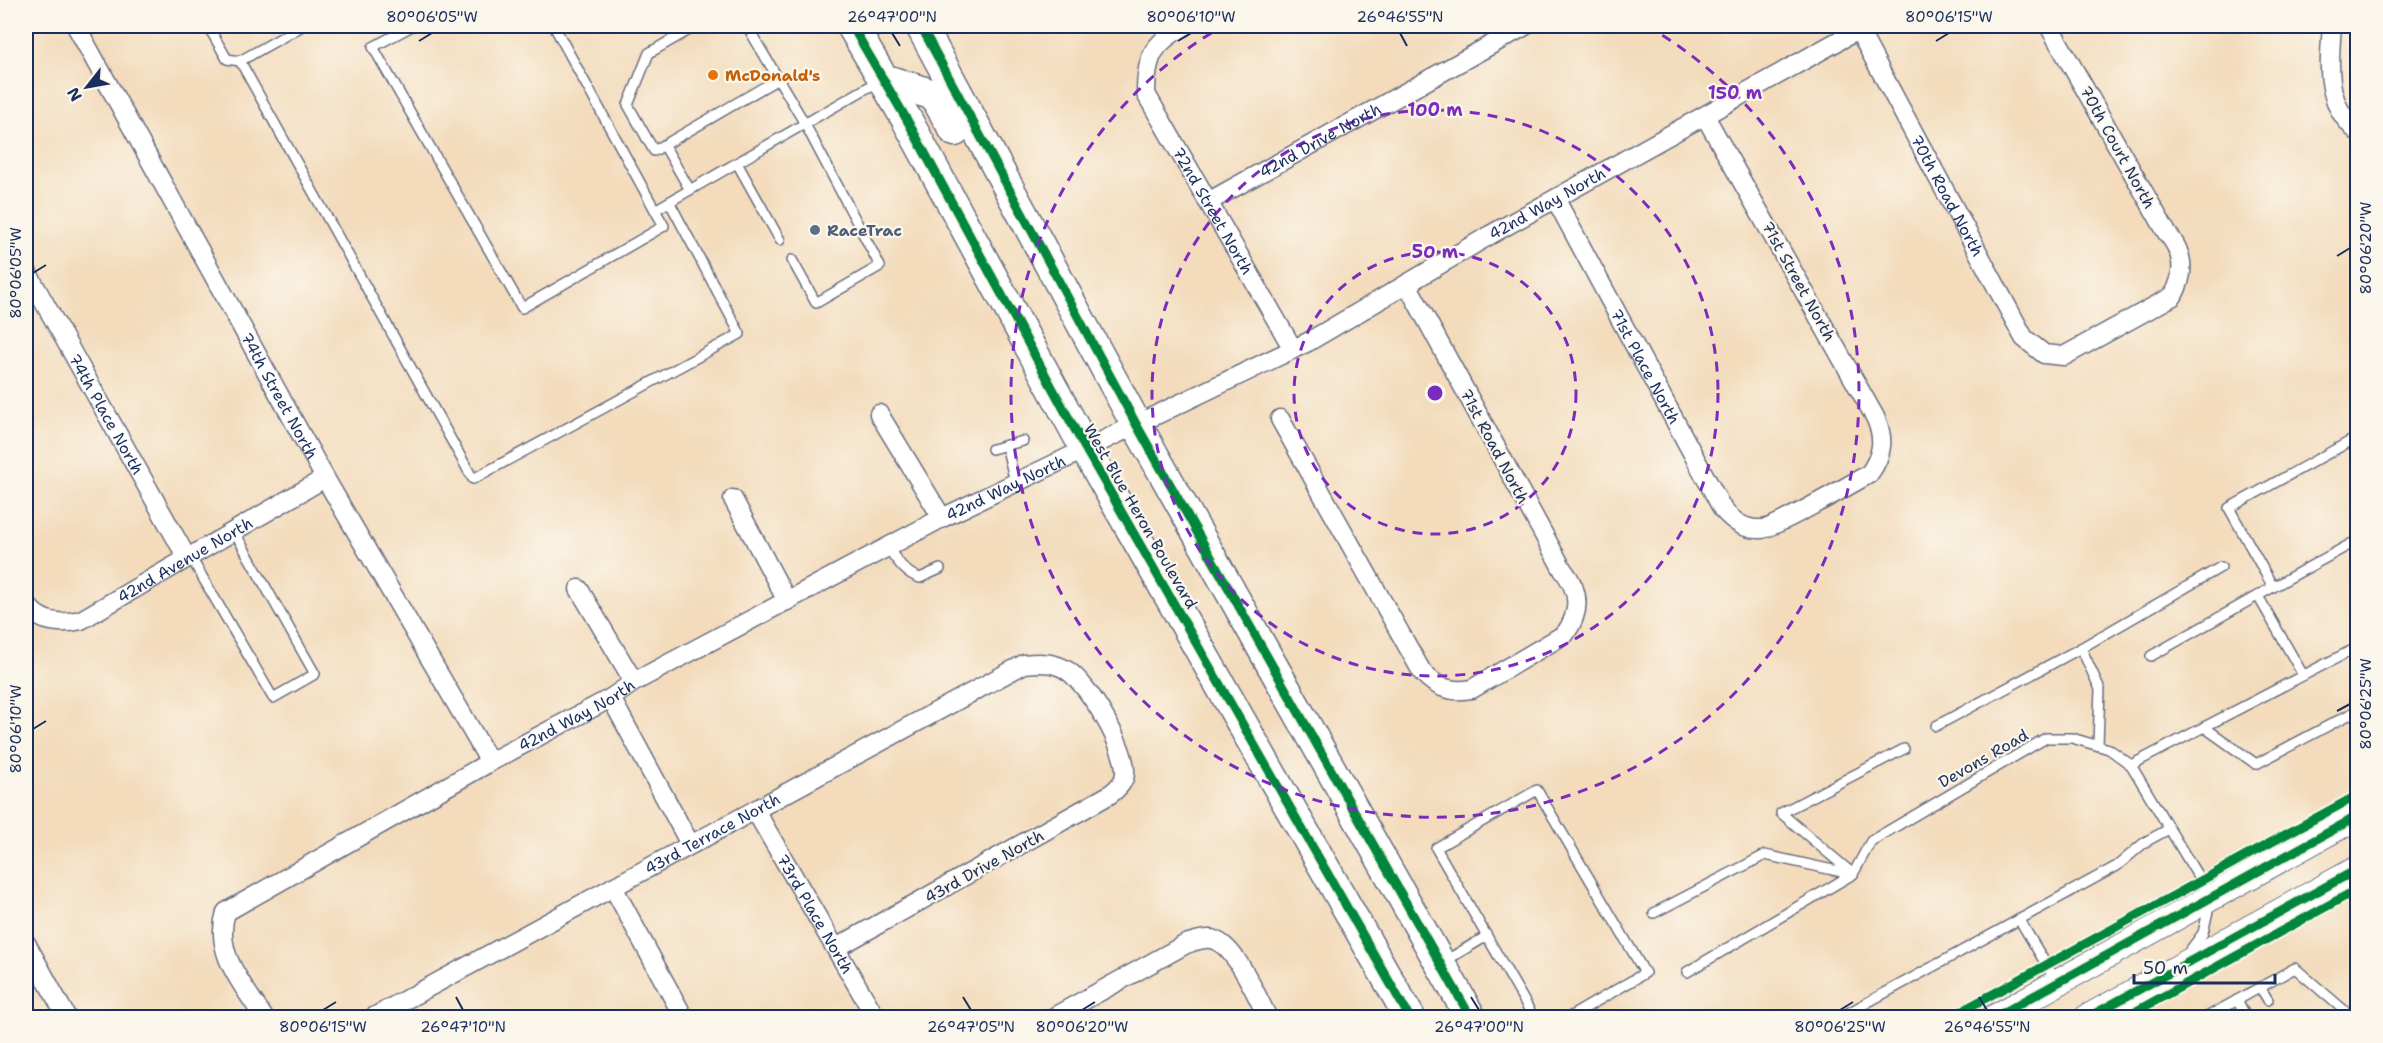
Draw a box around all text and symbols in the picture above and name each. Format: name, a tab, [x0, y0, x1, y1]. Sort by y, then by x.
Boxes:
text: 80°06'05"W	[386, 7, 478, 27]
text: 26°47'00"N	[847, 7, 937, 27]
text: 80°06'10"W	[1146, 7, 1236, 27]
text: 26°46'55"N	[1357, 7, 1443, 27]
text: 80°06'15"W	[1905, 7, 1993, 27]
north arrow	[57, 57, 117, 117]
place label: McDonald's	[725, 65, 821, 86]
marker: McDonald's	[706, 68, 720, 82]
text: 150 m	[1708, 81, 1763, 105]
street label: 70th Court North	[2075, 82, 2160, 212]
text: N	[62, 84, 87, 105]
street label: 42nd Drive North	[1255, 98, 1385, 183]
text: 100 m	[1407, 98, 1463, 122]
street label: 70th Road North	[1906, 131, 1988, 260]
street label: 72nd Street North	[1168, 143, 1258, 278]
street label: 42nd Way North	[1485, 163, 1609, 245]
text: 80°06'20"W	[2356, 202, 2376, 294]
street label: 71st Street North	[1757, 217, 1840, 345]
place label: RaceTrac	[827, 220, 902, 241]
marker: RaceTrac	[808, 223, 822, 237]
text: 80°06'05"W	[6, 227, 26, 319]
text: 50 m	[1412, 240, 1459, 264]
street label: 71st Place North	[1606, 305, 1685, 428]
street label: 74th Street North	[236, 329, 323, 463]
street label: 74th Place North	[64, 350, 148, 479]
centre of rings	[1425, 383, 1445, 403]
street label: 71st Road North	[1455, 385, 1534, 507]
street label: West Blue Heron Boulevard	[1079, 420, 1202, 613]
street label: 42nd Way North	[942, 450, 1069, 526]
street label: 42nd Avenue North	[113, 512, 257, 608]
text: 80°06'25"W	[2356, 658, 2376, 750]
street label: 42nd Way North	[515, 675, 639, 756]
text: 80°06'10"W	[6, 684, 26, 774]
street label: Devons Road	[1935, 724, 2032, 793]
street label: 43rd Terrace North	[641, 788, 784, 879]
street label: 43rd Drive North	[921, 825, 1048, 908]
street label: 73rd Place North	[772, 850, 858, 978]
scale bar	[2134, 947, 2275, 985]
text: 50 m	[2143, 956, 2188, 980]
text: 80°06'15"W	[279, 1017, 367, 1037]
text: 26°47'10"N	[420, 1017, 506, 1037]
text: 26°47'05"N	[927, 1017, 1015, 1037]
text: 80°06'20"W	[1036, 1017, 1128, 1037]
text: 26°47'00"N	[1434, 1017, 1524, 1037]
text: 80°06'25"W	[1794, 1017, 1886, 1037]
text: 26°46'55"N	[1944, 1017, 2030, 1037]

